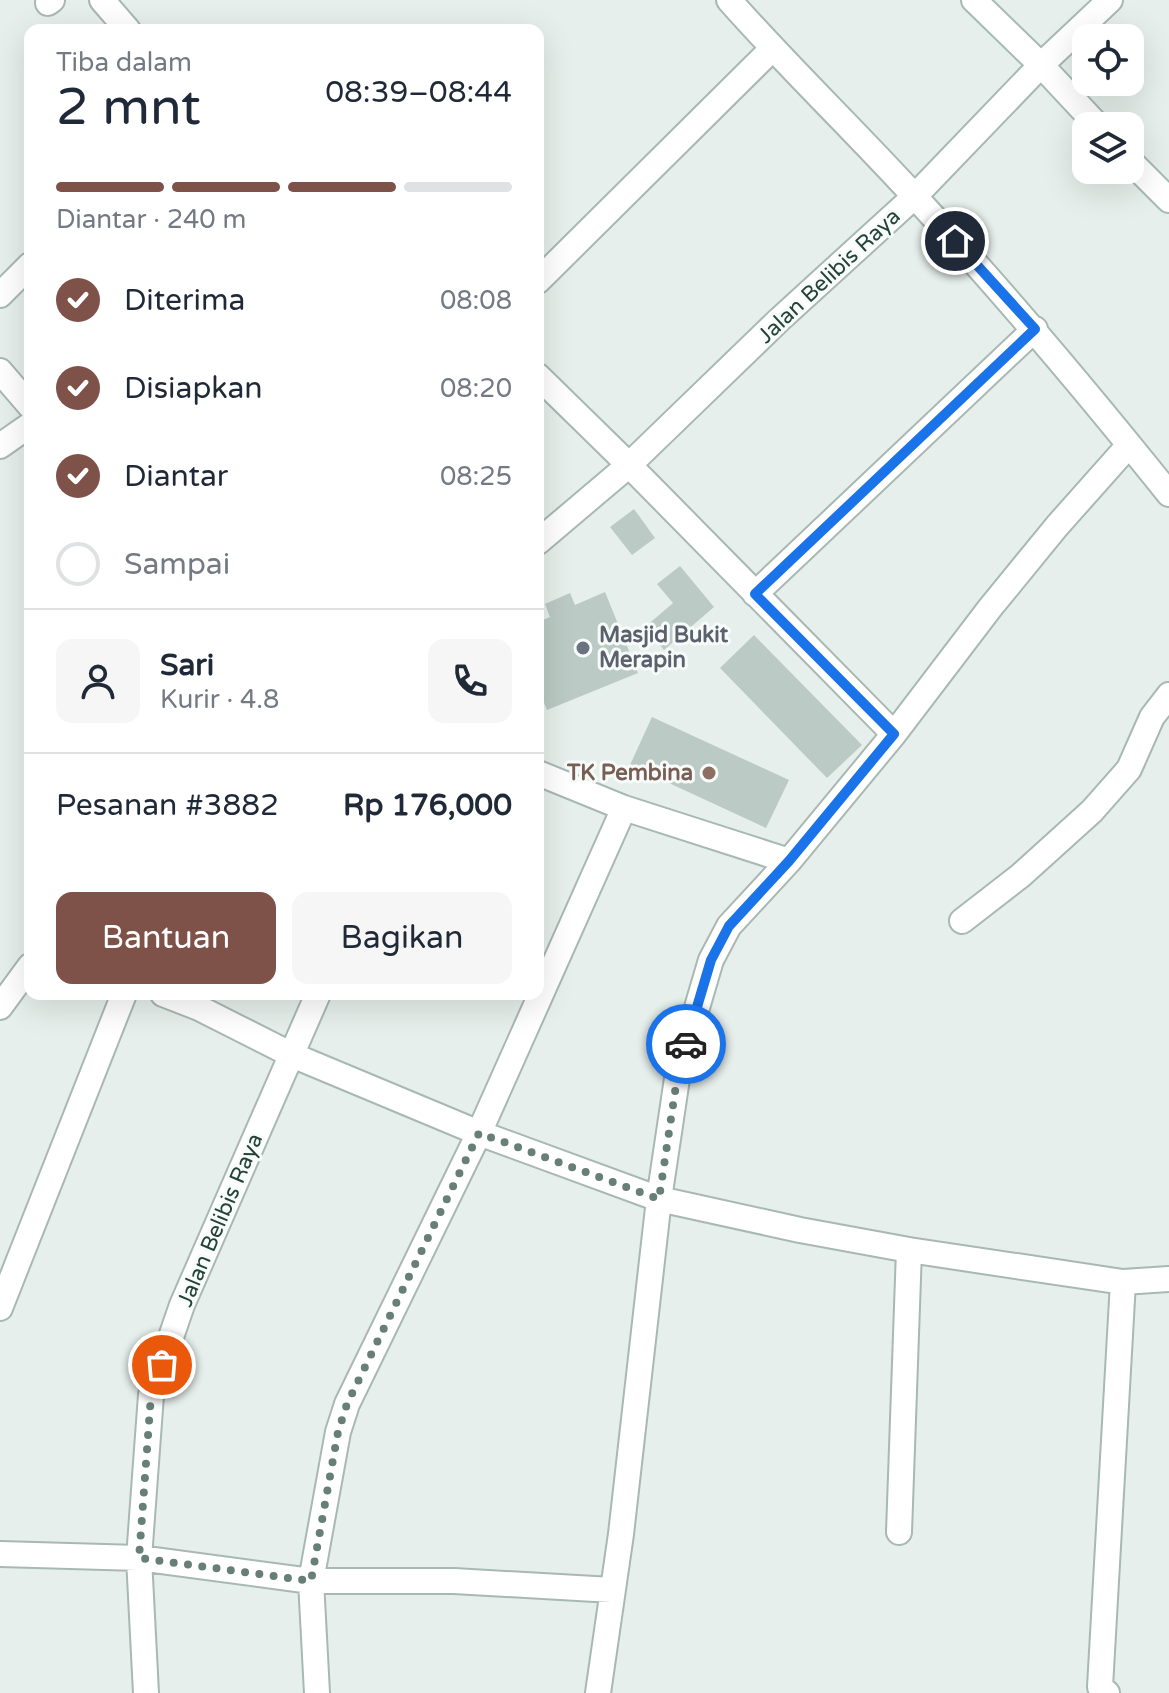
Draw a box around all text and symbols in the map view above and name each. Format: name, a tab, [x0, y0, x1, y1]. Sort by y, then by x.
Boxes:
map controls	[1072, 24, 1144, 184]
button: locate	[1072, 24, 1144, 96]
text: Tiba dalam	[56, 47, 192, 78]
text: 08:39–08:44	[325, 74, 512, 111]
text: 2 mnt	[56, 76, 201, 139]
button: layers	[1072, 112, 1144, 184]
street label: Jalan Belibis Raya	[752, 203, 906, 349]
text: Diantar · 240 m	[56, 204, 246, 235]
pin	[921, 207, 989, 275]
icon: home	[933, 219, 977, 263]
icon: check	[56, 278, 100, 322]
text: Diterima	[124, 282, 245, 319]
text: 08:08	[440, 285, 512, 316]
icon: check	[56, 366, 100, 410]
text: Disiapkan	[124, 370, 263, 407]
text: 08:20	[440, 373, 512, 404]
icon: check	[56, 454, 100, 498]
text: Diantar	[124, 458, 228, 495]
text: 08:25	[440, 461, 512, 492]
text: Sampai	[124, 546, 230, 583]
place label: Masjid Bukit Merapin	[599, 622, 729, 673]
button: person	[56, 639, 140, 723]
button: phone	[428, 639, 512, 723]
marker: Masjid Bukit Merapin	[574, 639, 592, 657]
text: Sari	[160, 647, 214, 684]
text: Kurir · 4.8	[160, 684, 279, 715]
place label: TK Pembina	[566, 760, 693, 786]
marker: TK Pembina	[700, 764, 718, 782]
text: Pesanan #3882	[56, 787, 279, 824]
text: Rp 176,000	[343, 787, 512, 824]
button: Bantuan	[56, 892, 276, 984]
button: Bagikan	[292, 892, 512, 984]
courier	[646, 1004, 726, 1084]
icon: car	[664, 1022, 708, 1066]
street label: Jalan Belibis Raya	[172, 1129, 268, 1311]
pin	[128, 1331, 196, 1399]
icon: bag	[140, 1343, 184, 1387]

